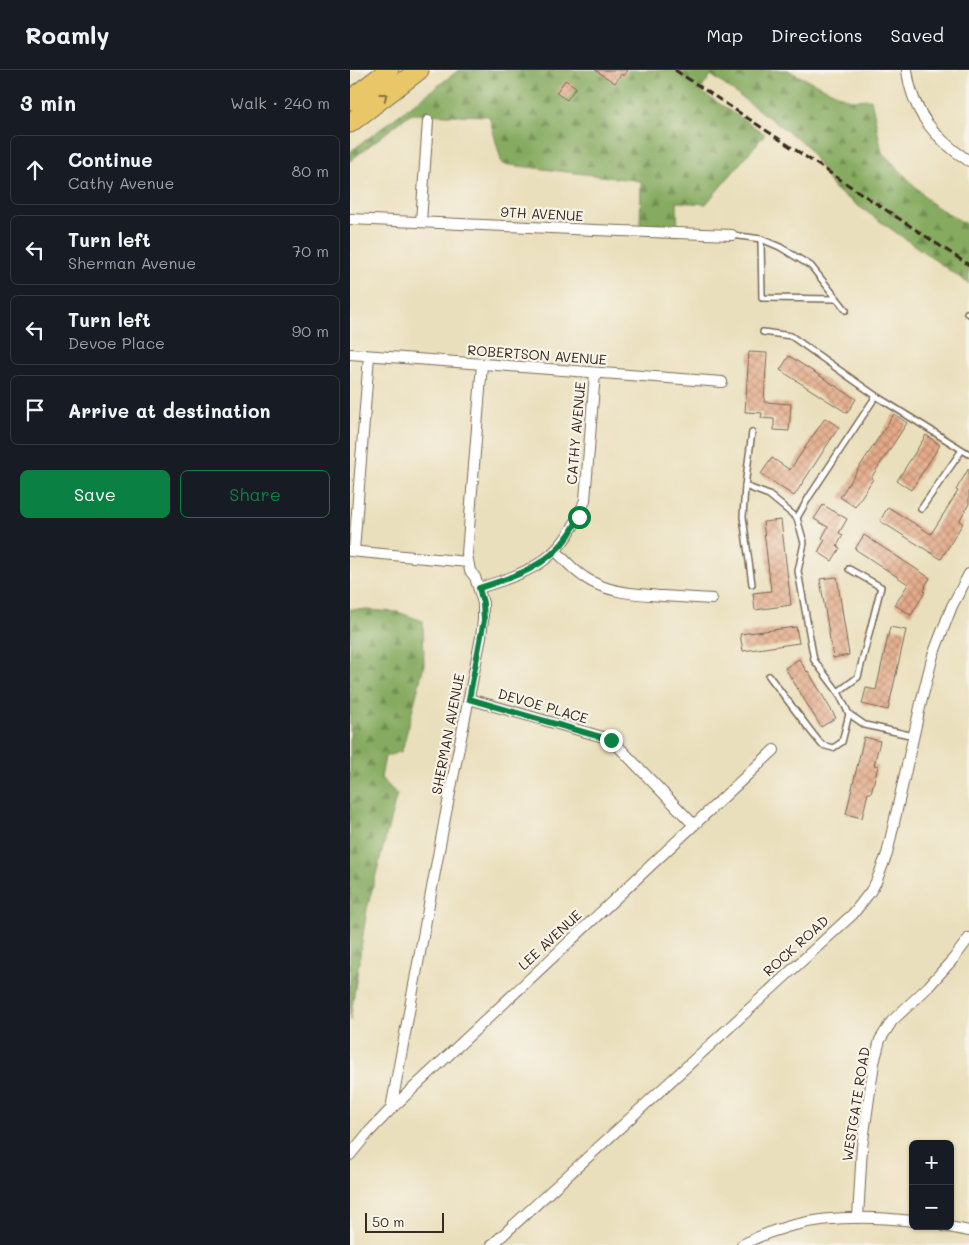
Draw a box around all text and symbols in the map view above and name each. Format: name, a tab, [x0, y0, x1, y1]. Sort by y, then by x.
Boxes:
text: Roamly	[25, 19, 109, 50]
text: Map	[706, 23, 743, 47]
text: Directions	[771, 23, 863, 47]
text: Saved	[891, 23, 944, 47]
text: 3 min	[20, 89, 76, 116]
text: Walk · 240 m	[230, 92, 330, 113]
one-way arrow	[378, 94, 387, 102]
text: Continue	[68, 147, 153, 172]
icon: ahead	[21, 156, 49, 184]
text: 80 m	[292, 160, 329, 181]
text: Cathy Avenue	[68, 172, 174, 193]
street label: 9TH AVENUE	[500, 202, 584, 225]
text: Turn left	[68, 227, 151, 252]
icon: left	[21, 236, 49, 264]
text: 70 m	[292, 240, 329, 261]
text: Sherman Avenue	[68, 252, 196, 273]
text: Turn left	[68, 307, 151, 332]
icon: left	[21, 316, 49, 344]
text: 90 m	[292, 320, 329, 341]
text: Devoe Place	[68, 332, 165, 353]
street label: ROBERTSON AVENUE	[467, 340, 607, 369]
street label: CATHY AVENUE	[562, 381, 589, 485]
icon: arrive	[21, 396, 49, 424]
text: Arrive at destination	[68, 398, 271, 423]
button: Save	[20, 470, 170, 518]
button: Share	[180, 470, 330, 518]
route start	[568, 506, 591, 529]
street label: SHERMAN AVENUE	[426, 672, 469, 796]
street label: DEVOE PLACE	[496, 684, 590, 727]
route end	[600, 729, 623, 752]
street label: LEE AVENUE	[514, 905, 585, 974]
street label: ROCK ROAD	[759, 911, 833, 980]
street label: WESTGATE ROAD	[837, 1045, 874, 1163]
map controls	[909, 1140, 954, 1230]
button: +	[909, 1140, 954, 1185]
button: −	[909, 1185, 954, 1230]
scale bar	[365, 1210, 444, 1233]
text: 50 m	[372, 1212, 404, 1231]

